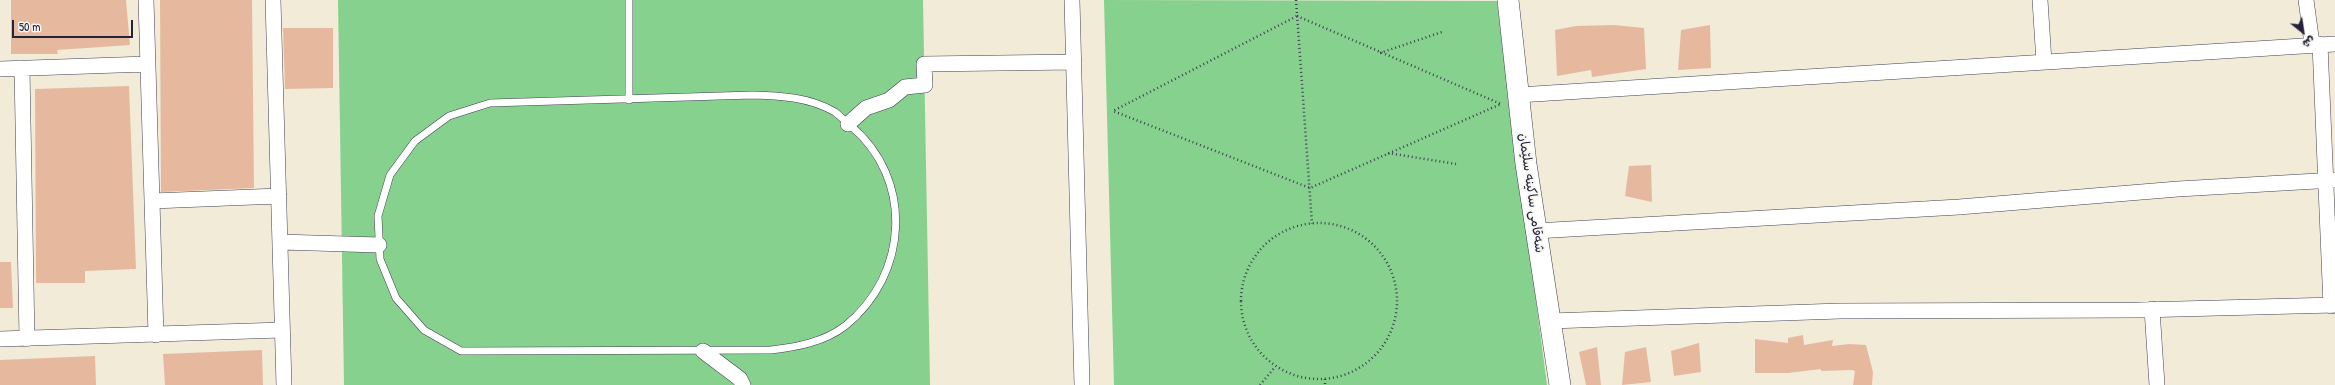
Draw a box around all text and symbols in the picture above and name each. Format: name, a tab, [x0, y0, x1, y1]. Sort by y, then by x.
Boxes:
scale bar	[14, 12, 135, 38]
north arrow	[2283, 12, 2323, 52]
text: 50 m	[19, 18, 40, 35]
text: ش	[2300, 33, 2318, 51]
street label: شەقامی ساکینە سلێمان	[1515, 132, 1547, 254]

